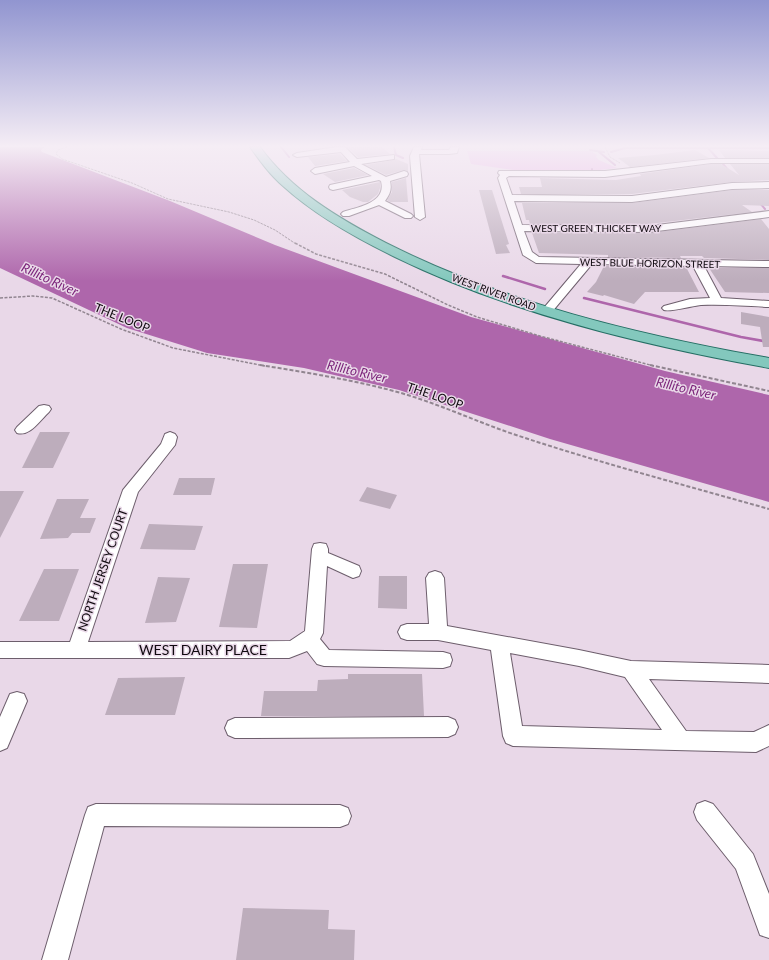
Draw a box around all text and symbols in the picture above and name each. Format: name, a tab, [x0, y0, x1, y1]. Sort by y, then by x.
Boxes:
street label: WEST GREEN THICKET WAY	[531, 222, 662, 234]
street label: WEST BLUE HORIZON STREET	[580, 256, 720, 270]
water label: Rillito River	[19, 259, 81, 299]
street label: WEST RIVER ROAD	[450, 271, 538, 313]
street label: THE LOOP	[92, 300, 152, 335]
water label: Rillito River	[326, 356, 389, 386]
water label: Rillito River	[655, 373, 718, 403]
street label: THE LOOP	[405, 379, 465, 412]
street label: NORTH JERSEY COURT	[74, 507, 131, 633]
street label: WEST DAIRY PLACE	[139, 641, 267, 658]

